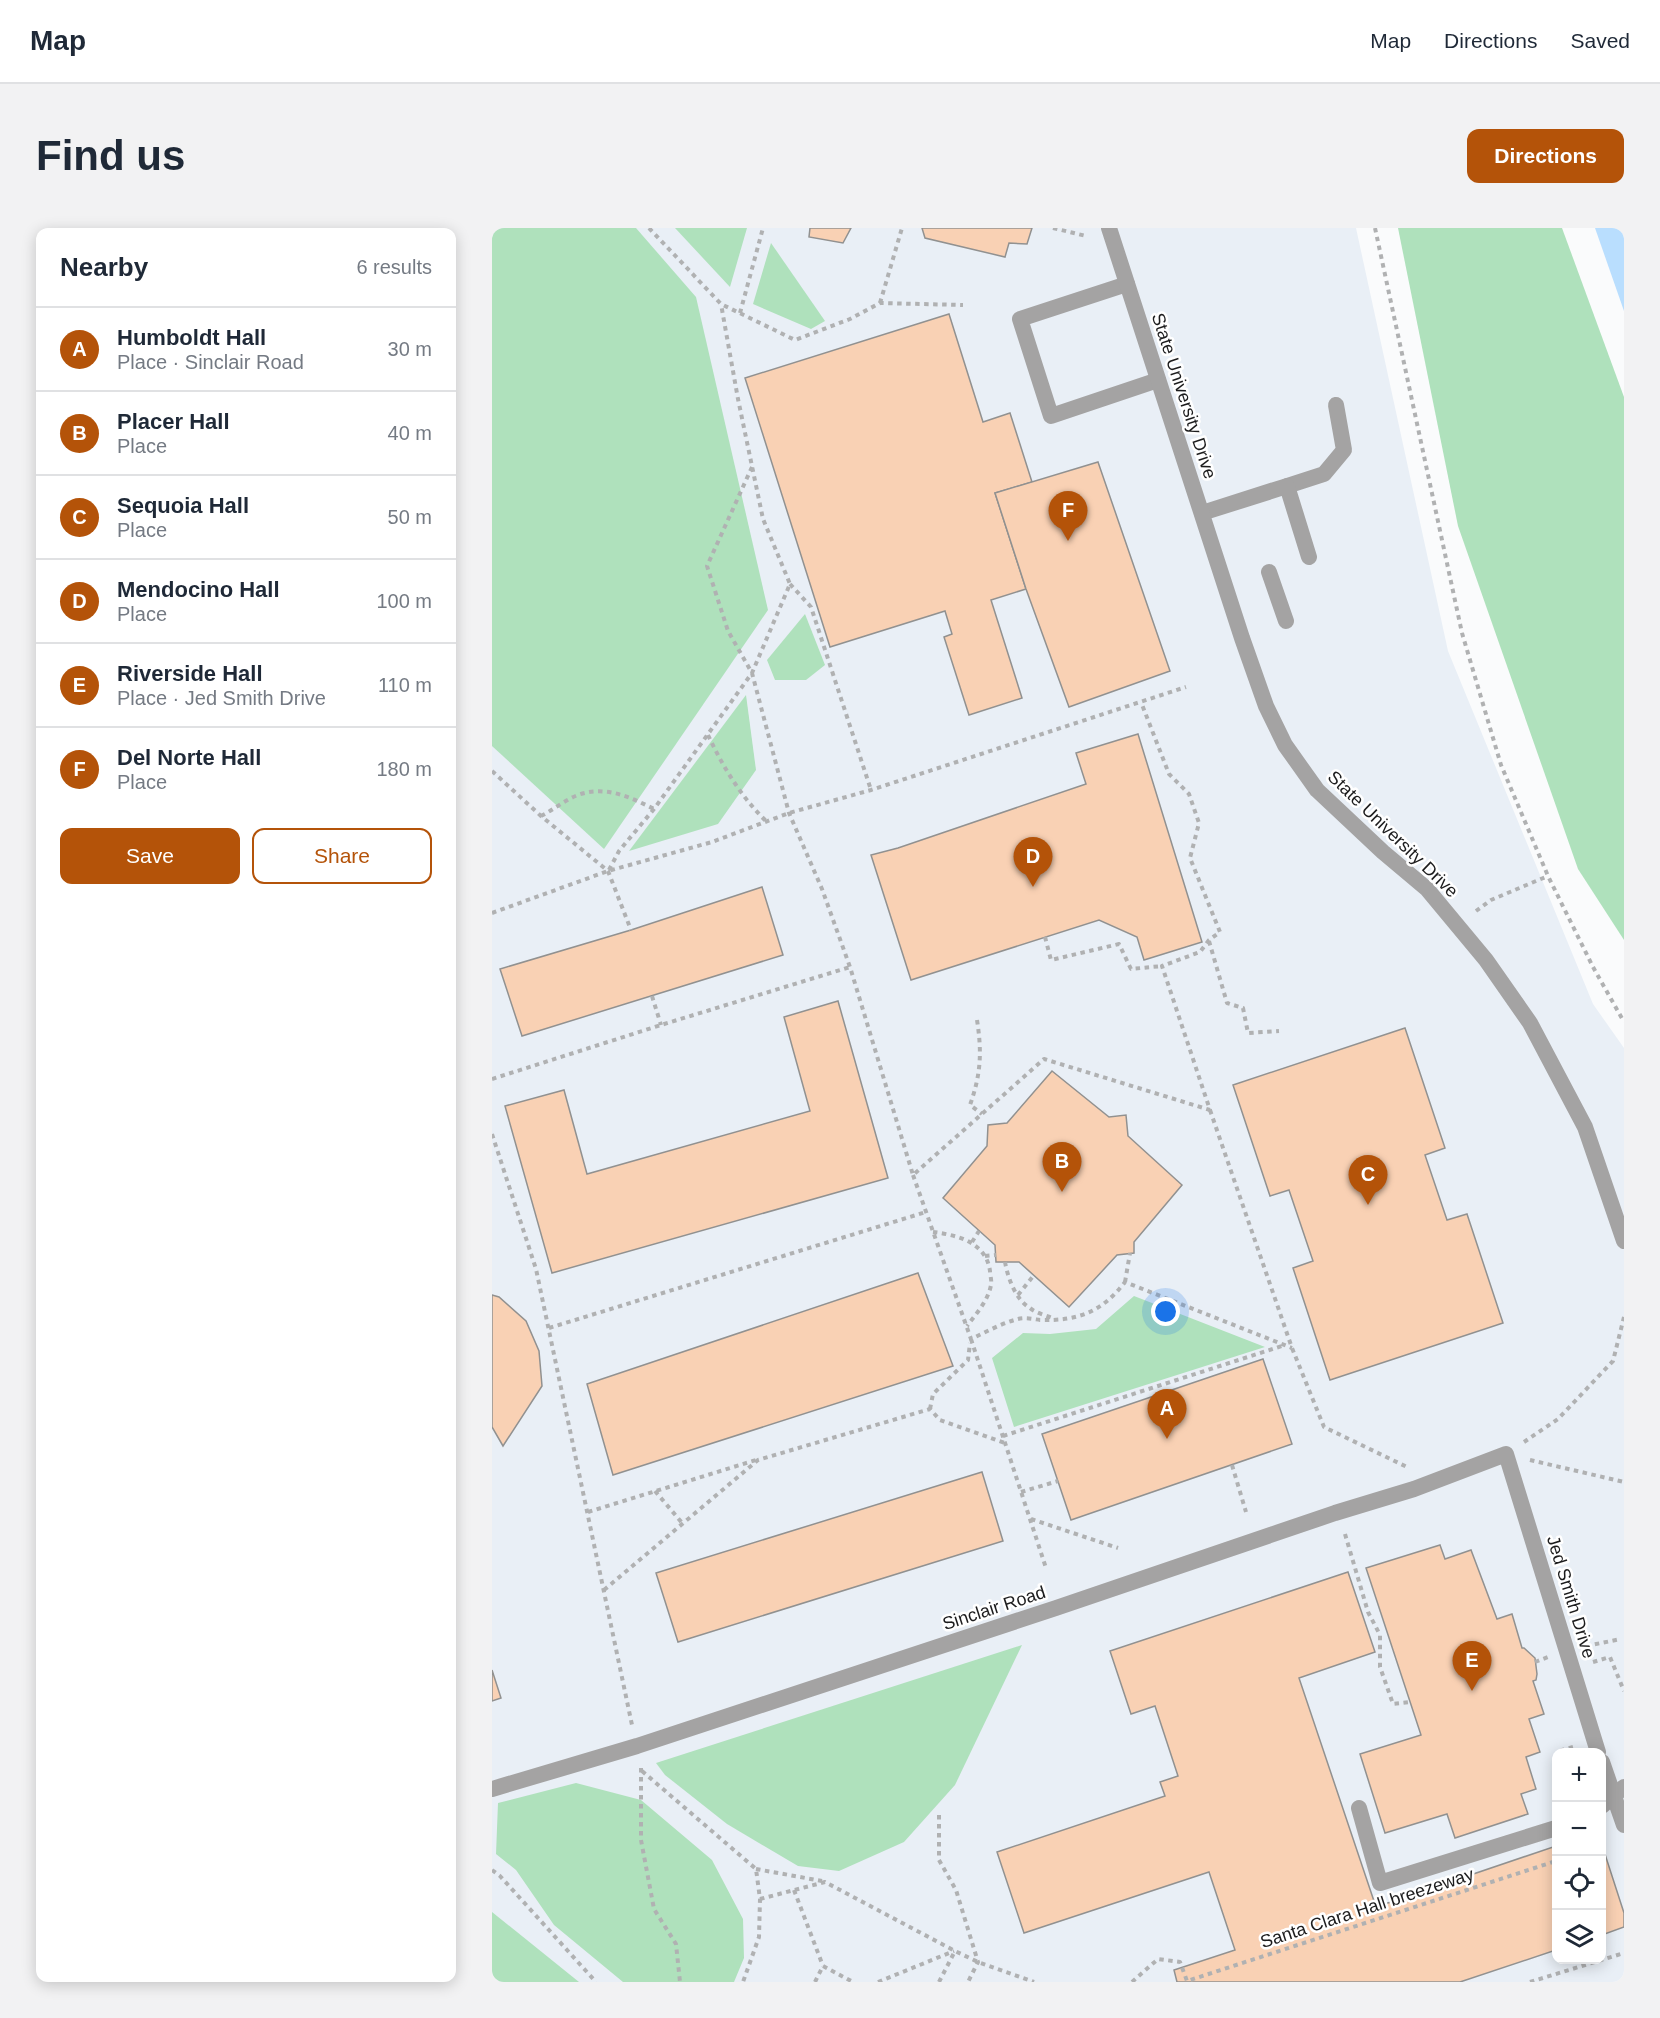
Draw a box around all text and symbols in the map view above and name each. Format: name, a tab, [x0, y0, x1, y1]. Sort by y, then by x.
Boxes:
text: Map	[30, 25, 86, 56]
text: Map	[1370, 29, 1411, 52]
text: Directions	[1444, 29, 1537, 52]
text: Saved	[1570, 29, 1630, 52]
button: Directions	[1467, 129, 1624, 183]
text: Find us	[36, 132, 185, 179]
text: Nearby	[60, 252, 148, 282]
text: 6 results	[356, 256, 432, 278]
street label: State University Drive	[1148, 311, 1220, 481]
text: Humboldt Hall	[117, 325, 266, 350]
text: A	[72, 338, 87, 360]
text: 30 m	[388, 338, 432, 360]
text: Place · Sinclair Road	[117, 351, 304, 373]
text: Placer Hall	[117, 409, 230, 434]
text: B	[72, 422, 87, 444]
text: 40 m	[388, 422, 432, 444]
text: Place	[117, 435, 167, 457]
pin: F	[1048, 492, 1088, 541]
text: Sequoia Hall	[117, 493, 249, 518]
text: C	[72, 506, 87, 528]
text: 50 m	[388, 506, 432, 528]
text: Place	[117, 519, 167, 541]
text: Mendocino Hall	[117, 577, 280, 602]
text: D	[72, 590, 87, 612]
text: 100 m	[376, 590, 432, 612]
text: Place	[117, 603, 167, 625]
text: Riverside Hall	[117, 661, 263, 686]
text: E	[73, 674, 86, 696]
text: 110 m	[378, 674, 432, 696]
text: Place · Jed Smith Drive	[117, 687, 326, 709]
text: Del Norte Hall	[117, 745, 261, 770]
text: F	[73, 758, 86, 780]
text: 180 m	[376, 758, 432, 780]
street label: State University Drive	[1324, 767, 1462, 901]
text: Place	[117, 771, 167, 793]
button: Save	[60, 828, 240, 884]
button: Share	[252, 828, 432, 884]
pin: D	[1014, 838, 1052, 887]
pin: B	[1042, 1142, 1082, 1192]
pin: C	[1348, 1156, 1388, 1205]
your location	[1151, 1297, 1180, 1326]
pin: A	[1148, 1390, 1186, 1439]
street label: Jed Smith Drive	[1543, 1533, 1599, 1661]
street label: Sinclair Road	[940, 1582, 1048, 1634]
pin: E	[1452, 1642, 1492, 1691]
map controls	[1552, 1748, 1606, 1964]
button: +	[1552, 1748, 1606, 1802]
button: −	[1552, 1802, 1606, 1856]
button: locate	[1552, 1856, 1606, 1910]
street label: Santa Clara Hall breezeway	[1258, 1864, 1476, 1952]
button: layers	[1552, 1910, 1606, 1964]

